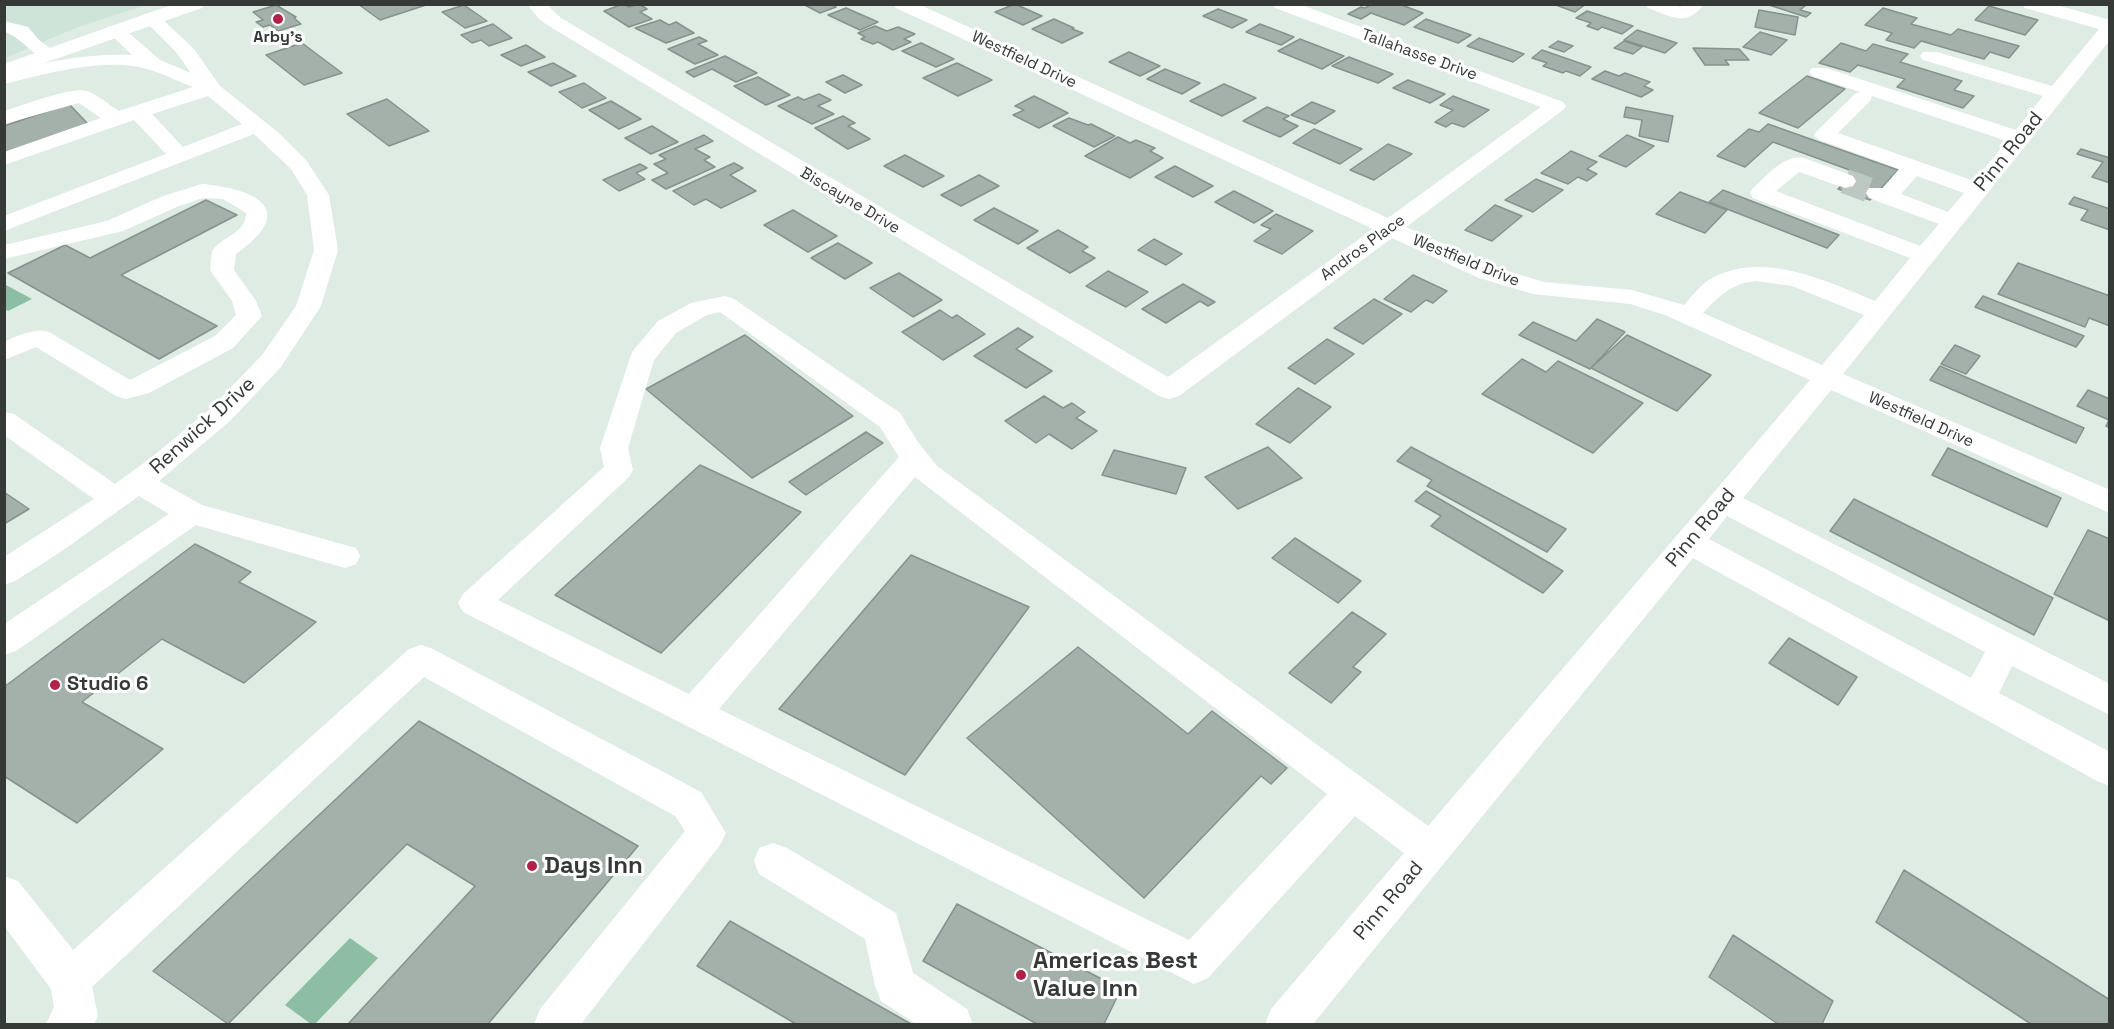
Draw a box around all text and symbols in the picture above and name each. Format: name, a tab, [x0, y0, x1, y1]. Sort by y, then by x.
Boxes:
marker: Arby's	[271, 12, 285, 26]
street label: Tallahasse Drive	[1358, 25, 1480, 85]
street label: Westfield Drive	[969, 27, 1079, 93]
place label: Arby's	[253, 28, 303, 48]
street label: Pinn Road	[1970, 107, 2048, 197]
street label: Biscayne Drive	[797, 164, 903, 238]
street label: Andros Place	[1317, 211, 1409, 285]
street label: Westfield Drive	[1410, 231, 1522, 291]
street label: Renwick Drive	[145, 372, 261, 480]
street label: Westfield Drive	[1865, 388, 1977, 452]
street label: Pinn Road	[1661, 484, 1741, 572]
place label: Studio 6	[67, 673, 148, 697]
marker: Studio 6	[48, 678, 62, 692]
place label: Days Inn	[544, 852, 643, 880]
street label: Pinn Road	[1349, 857, 1429, 945]
marker: Days Inn	[525, 859, 539, 873]
place label: Americas Best Value Inn	[1033, 947, 1198, 1003]
marker: Americas Best Value Inn	[1014, 968, 1028, 982]

